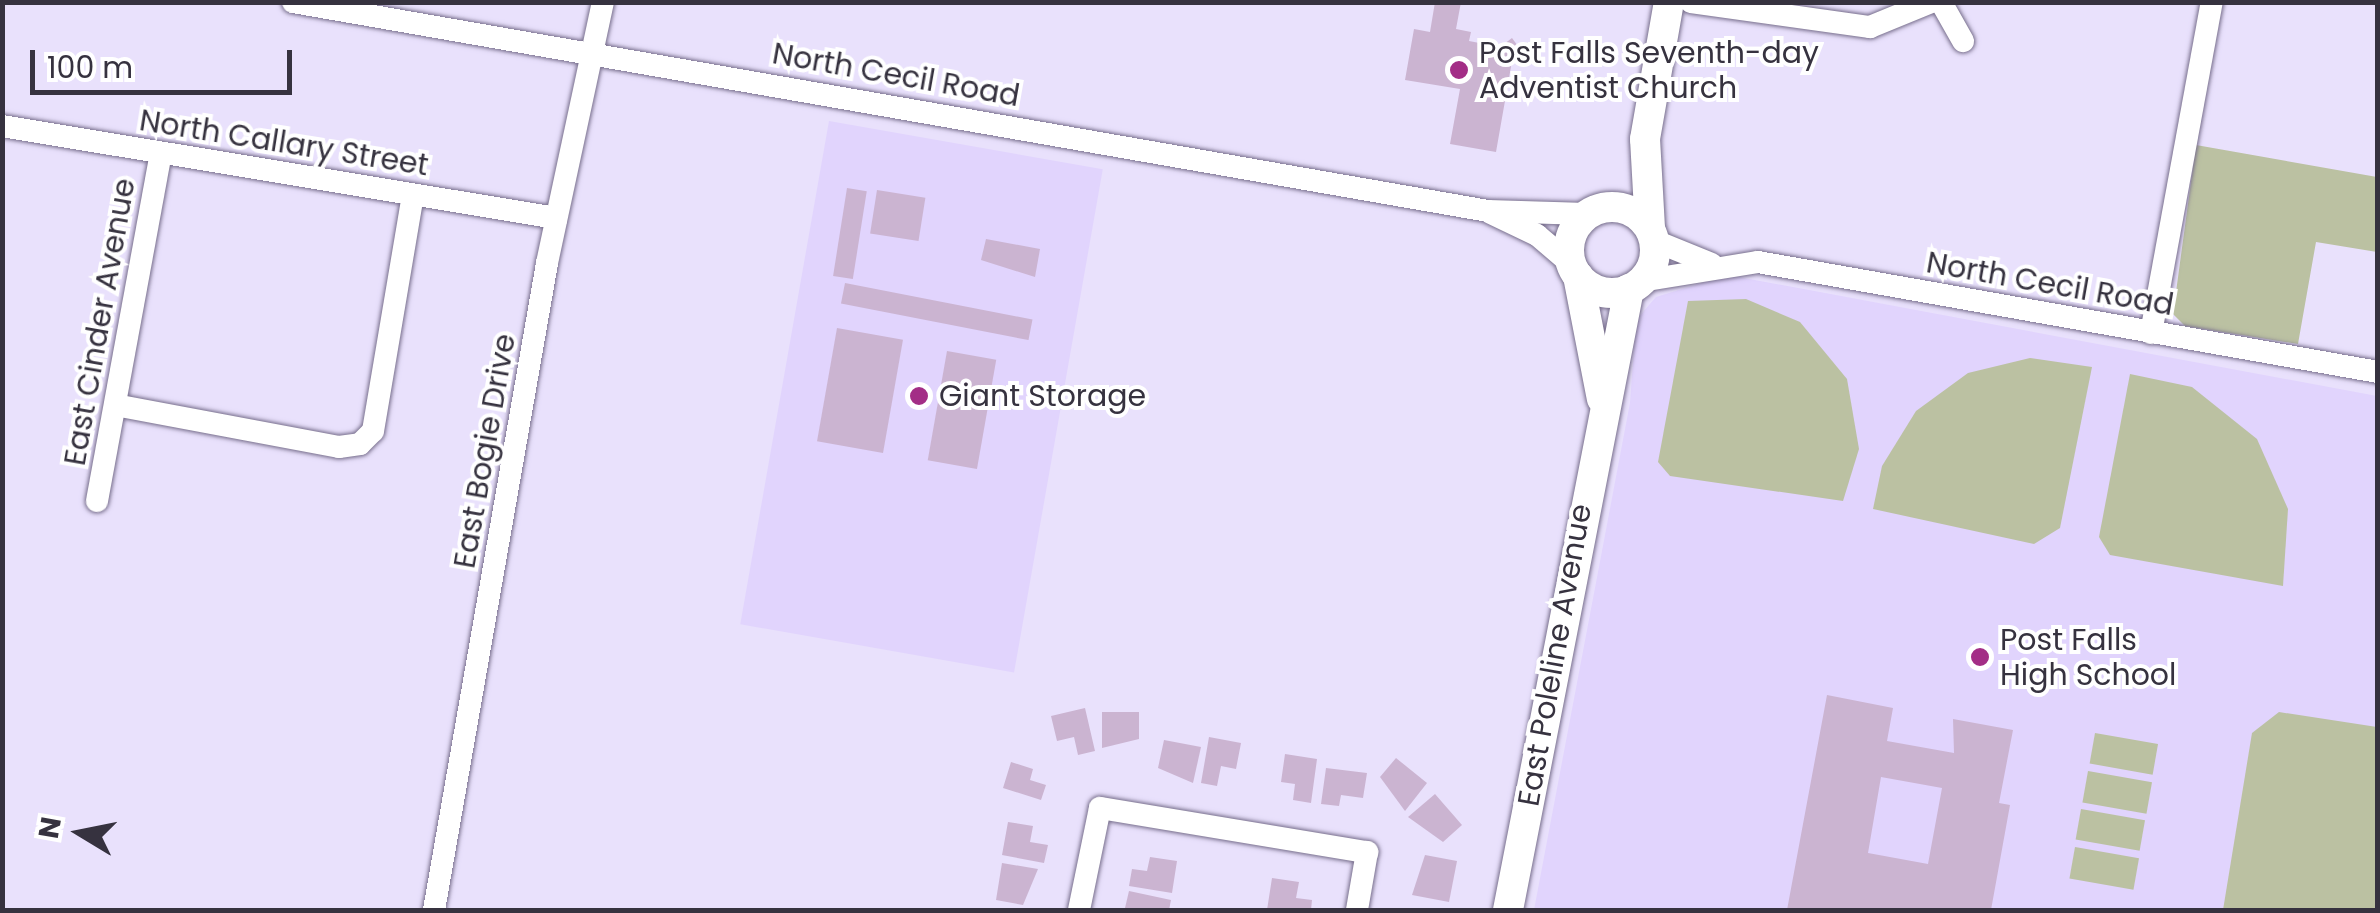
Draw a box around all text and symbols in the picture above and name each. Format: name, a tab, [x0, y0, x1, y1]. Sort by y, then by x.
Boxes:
scale bar	[35, 30, 298, 92]
place label: Post Falls Seventh-day Adventist Church	[1479, 35, 1819, 106]
street label: North Cecil Road	[770, 36, 1022, 114]
text: 100 m	[47, 46, 133, 89]
marker: Post Falls Seventh-day Adventist Church	[1448, 59, 1470, 81]
street label: North Callary Street	[137, 102, 431, 184]
street label: East Cinder Avenue	[57, 176, 143, 468]
street label: North Cecil Road	[1924, 245, 2176, 323]
street label: East Bogie Drive	[447, 331, 523, 571]
place label: Giant Storage	[939, 378, 1146, 414]
marker: Giant Storage	[908, 385, 930, 407]
street label: East Poleline Avenue	[1511, 501, 1599, 809]
place label: Post Falls High School	[2000, 622, 2176, 692]
marker: Post Falls High School	[1969, 646, 1991, 668]
north arrow	[30, 783, 130, 883]
text: N	[29, 814, 71, 841]

